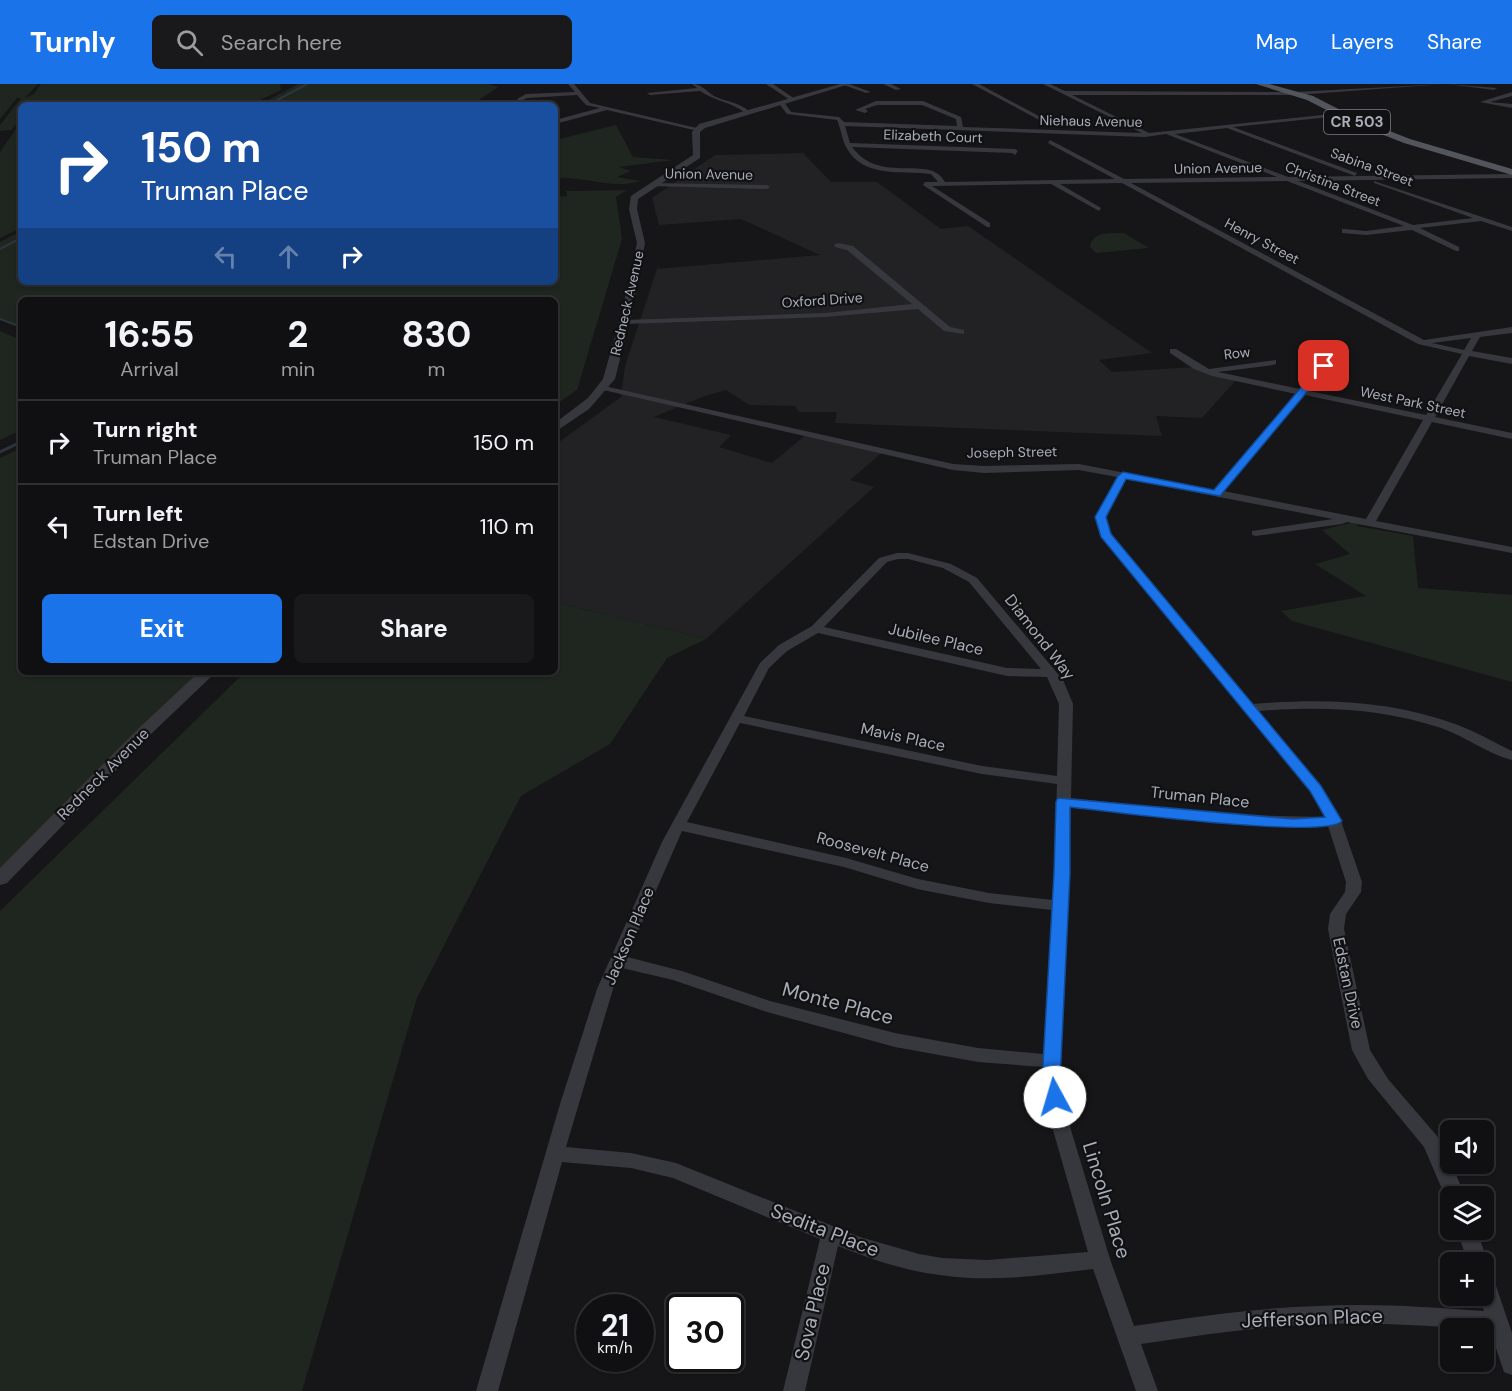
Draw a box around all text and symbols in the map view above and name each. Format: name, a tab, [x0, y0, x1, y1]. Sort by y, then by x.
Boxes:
search box	[152, 15, 572, 69]
text: Turnly	[30, 24, 116, 61]
icon: search	[173, 26, 206, 59]
text: Search here	[221, 28, 342, 57]
text: Map	[1256, 28, 1298, 56]
text: Layers	[1331, 28, 1394, 56]
text: Share	[1427, 28, 1482, 56]
road number: CR 503	[1324, 110, 1390, 134]
street label: Niehaus Avenue	[1039, 111, 1143, 131]
text: 150 m	[141, 120, 261, 175]
street label: Elizabeth Court	[883, 125, 983, 147]
icon: right	[42, 126, 120, 204]
street label: Sabina Street	[1328, 144, 1416, 190]
street label: Christina Street	[1283, 157, 1383, 211]
street label: Union Avenue	[1174, 158, 1262, 178]
street label: Union Avenue	[665, 164, 753, 184]
text: Truman Place	[141, 173, 309, 208]
street label: Henry Street	[1222, 214, 1302, 268]
icon: left	[209, 240, 242, 273]
icon: ahead	[272, 240, 305, 273]
icon: right	[335, 240, 368, 273]
street label: Redneck Avenue	[606, 249, 648, 357]
street label: Oxford Drive	[781, 288, 863, 312]
text: 16:55	[105, 311, 194, 358]
text: 2	[288, 311, 308, 358]
text: 830	[402, 311, 471, 358]
pin	[1298, 340, 1349, 391]
street label: Row	[1223, 342, 1252, 364]
icon: arrive	[1307, 349, 1340, 382]
text: Arrival	[120, 356, 179, 382]
text: min	[281, 356, 315, 382]
text: m	[428, 356, 445, 382]
street label: West Park Street	[1358, 382, 1468, 422]
text: Turn right	[93, 415, 198, 444]
icon: right	[42, 426, 75, 459]
text: 150 m	[473, 428, 534, 457]
street label: Joseph Street	[967, 442, 1057, 462]
text: Truman Place	[93, 444, 217, 470]
text: Turn left	[93, 499, 183, 528]
icon: left	[42, 510, 75, 543]
text: 110 m	[480, 512, 534, 541]
text: Edstan Drive	[93, 528, 209, 554]
street label: Diamond Way	[1000, 590, 1080, 684]
button: Exit	[42, 594, 282, 663]
button: Share	[294, 594, 534, 663]
street label: Jubilee Place	[886, 618, 986, 660]
street label: Mavis Place	[859, 718, 947, 756]
street label: Redneck Avenue	[52, 723, 154, 825]
street label: Truman Place	[1149, 781, 1251, 813]
street label: Roosevelt Place	[814, 827, 932, 877]
street label: Jackson Place	[599, 884, 659, 988]
street label: Edstan Drive	[1328, 935, 1368, 1031]
street label: Monte Place	[780, 976, 896, 1030]
position arrow	[1023, 1065, 1087, 1129]
map controls	[1440, 1120, 1494, 1372]
button: sound	[1440, 1120, 1494, 1174]
street label: Lincoln Place	[1077, 1138, 1137, 1262]
button: layers	[1440, 1186, 1494, 1240]
street label: Sedita Place	[767, 1197, 883, 1263]
button: +	[1440, 1252, 1494, 1306]
street label: Sova Place	[788, 1261, 836, 1363]
speed limit sign: 30	[666, 1294, 744, 1372]
street label: Jefferson Place	[1241, 1303, 1383, 1333]
text: 21	[601, 1306, 629, 1345]
button: −	[1440, 1318, 1494, 1372]
text: km/h	[597, 1338, 633, 1358]

